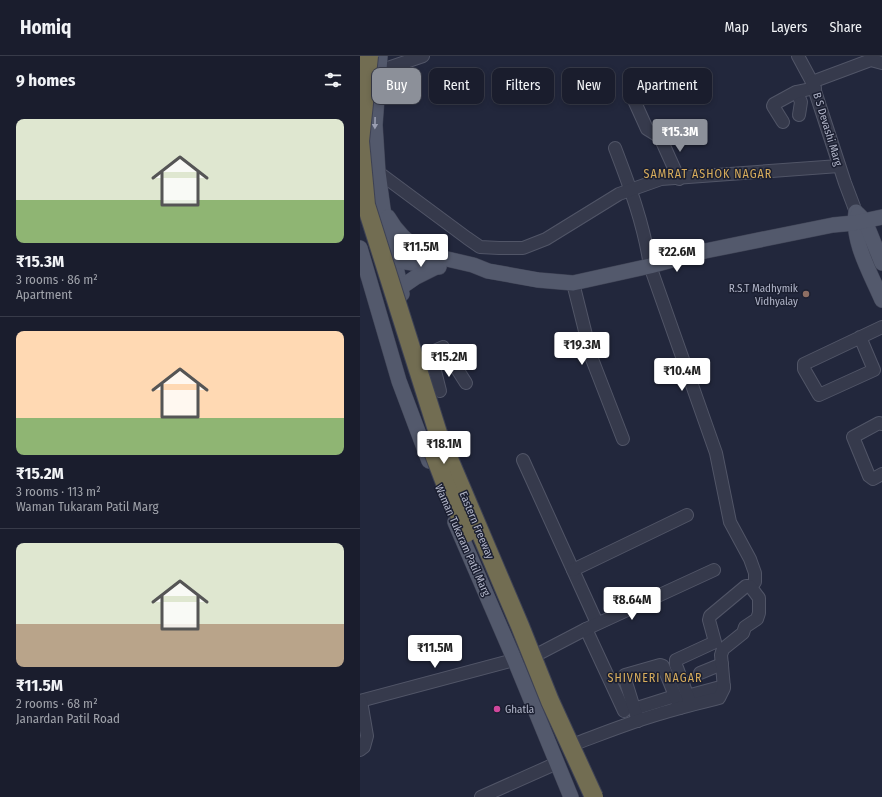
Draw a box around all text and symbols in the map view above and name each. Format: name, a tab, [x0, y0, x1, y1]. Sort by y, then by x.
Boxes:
text: Homiq	[20, 16, 71, 39]
text: Map	[725, 19, 749, 36]
text: Layers	[771, 19, 807, 36]
text: Share	[829, 19, 862, 36]
chip: Buy	[372, 68, 421, 104]
chip: Rent	[429, 68, 484, 104]
chip: Filters	[492, 68, 554, 104]
chip: New	[562, 68, 615, 104]
chip: Apartment	[623, 68, 712, 104]
icon: filters	[322, 69, 344, 91]
text: 9 homes	[16, 70, 75, 91]
street label: B S Devashi Marg	[810, 91, 845, 168]
one-way arrow	[372, 117, 379, 129]
pin: ₹15.3M	[647, 119, 713, 153]
text: ₹15.3M	[662, 124, 698, 139]
icon: home	[144, 145, 216, 217]
district label: SAMRAT ASHOK NAGAR	[644, 167, 772, 181]
pin: ₹11.5M	[388, 234, 454, 268]
text: ₹11.5M	[403, 239, 439, 254]
pin: ₹22.6M	[644, 239, 710, 273]
text: ₹22.6M	[658, 244, 696, 259]
text: ₹15.3M	[16, 251, 64, 272]
text: 3 rooms · 86 m²	[16, 272, 98, 287]
place label: R.S.T Madhymik Vidhyalay	[729, 282, 799, 308]
text: Apartment	[16, 287, 72, 302]
marker: R.S.T Madhymik Vidhyalay	[801, 289, 811, 299]
pin: ₹19.3M	[549, 332, 615, 366]
text: ₹19.3M	[563, 337, 601, 352]
pin: ₹15.2M	[416, 344, 482, 378]
text: ₹15.2M	[431, 349, 467, 364]
icon: home	[144, 357, 216, 429]
pin: ₹10.4M	[649, 358, 715, 392]
text: ₹10.4M	[663, 363, 701, 378]
pin: ₹18.1M	[411, 431, 477, 465]
text: ₹18.1M	[426, 436, 462, 451]
text: ₹15.2M	[16, 463, 64, 484]
street label: Waman Tukaram Patil Marg	[432, 482, 493, 599]
text: 3 rooms · 113 m²	[16, 484, 101, 499]
street label: Eastern Freeway	[456, 489, 497, 561]
text: Waman Tukaram Patil Marg	[16, 499, 159, 514]
icon: home	[144, 569, 216, 641]
pin: ₹8.64M	[599, 587, 665, 621]
text: ₹8.64M	[613, 592, 651, 607]
pin: ₹11.5M	[402, 635, 468, 669]
text: ₹11.5M	[417, 640, 453, 655]
district label: SHIVNERI NAGAR	[607, 671, 703, 685]
text: ₹11.5M	[16, 675, 63, 696]
text: 2 rooms · 68 m²	[16, 696, 98, 711]
place label: Ghatla	[505, 703, 534, 716]
marker: Ghatla	[492, 704, 502, 714]
text: Janardan Patil Road	[16, 711, 120, 726]

